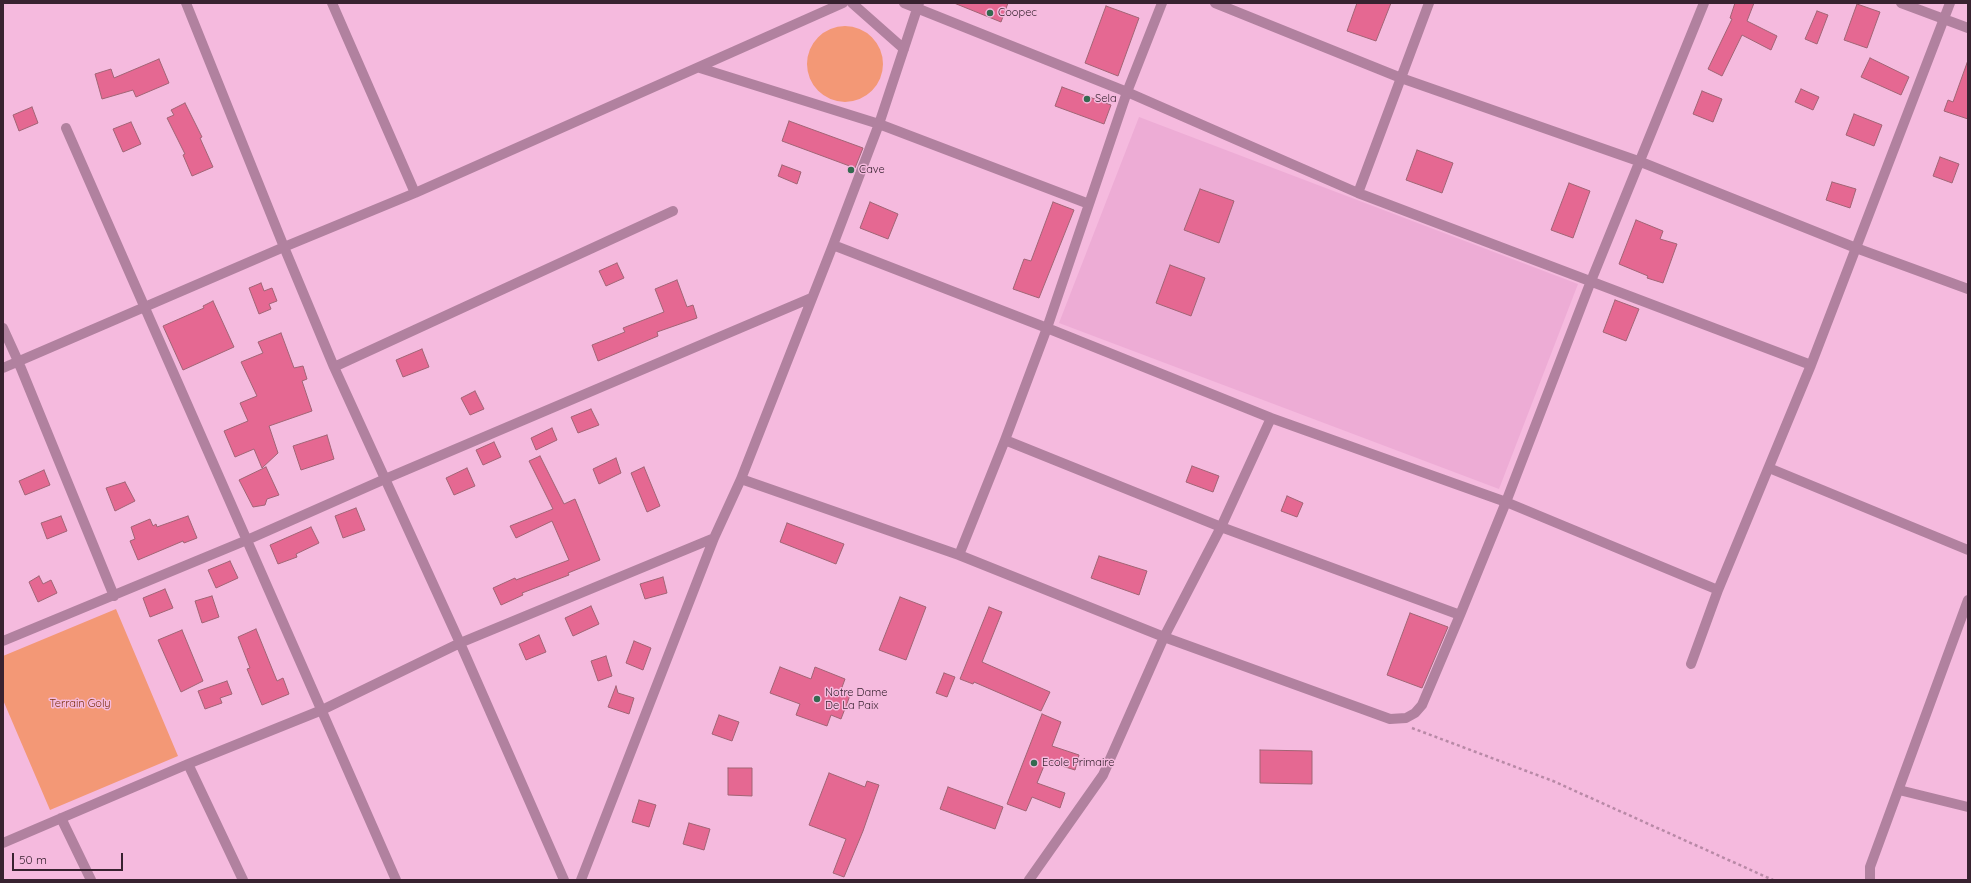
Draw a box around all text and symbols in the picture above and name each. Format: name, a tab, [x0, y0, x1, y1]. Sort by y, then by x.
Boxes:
place label: Coopec	[998, 6, 1037, 20]
marker: Coopec	[985, 8, 995, 18]
place label: Sela	[1095, 92, 1117, 106]
marker: Sela	[1082, 94, 1092, 104]
place label: Cave	[859, 163, 885, 177]
marker: Cave	[846, 165, 856, 175]
place label: Notre Dame De La Paix	[825, 686, 887, 712]
marker: Notre Dame De La Paix	[812, 694, 822, 704]
park label: Terrain Goly	[49, 697, 111, 711]
place label: Ecole Primaire	[1042, 756, 1115, 770]
marker: Ecole Primaire	[1029, 758, 1039, 768]
scale bar	[14, 845, 125, 871]
text: 50 m	[19, 852, 47, 867]

